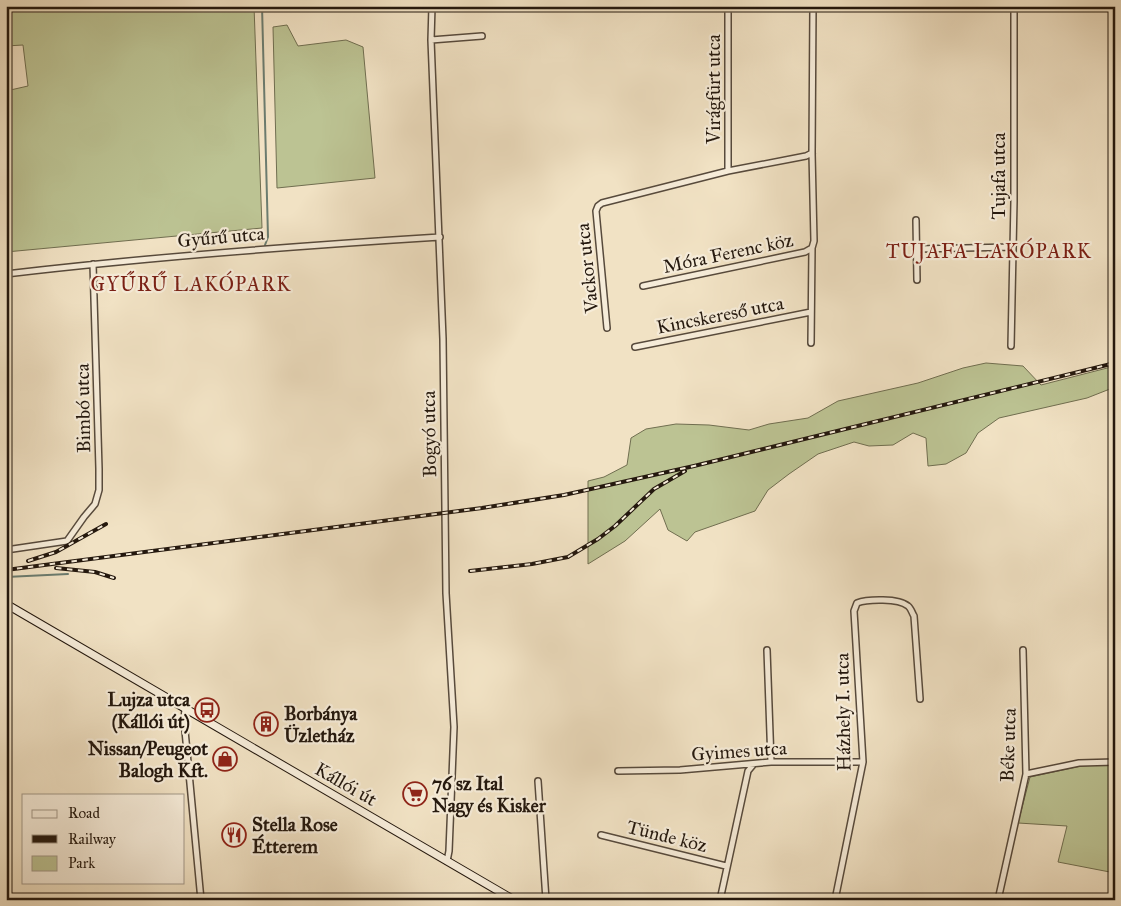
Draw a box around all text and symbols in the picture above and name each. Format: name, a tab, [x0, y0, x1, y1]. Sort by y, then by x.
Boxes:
street label: Virágfürt utca	[702, 33, 726, 145]
street label: Tujafa utca	[987, 132, 1010, 219]
street label: Vackor utca	[571, 221, 603, 315]
street label: Gyűrű utca	[177, 222, 266, 252]
street label: Móra Ferenc köz	[661, 228, 795, 278]
district label: TUJAFA LAKÓPARK	[886, 237, 1092, 264]
district label: GYŰRŰ LAKÓPARK	[91, 270, 291, 296]
street label: Kincskereső utca	[654, 291, 786, 339]
street label: Bimbó utca	[71, 362, 95, 453]
street label: Bogyó utca	[417, 390, 442, 477]
street label: Házhely I. utca	[830, 652, 856, 771]
place label: Lujza utca (Kállói út)	[107, 688, 191, 734]
bus stop icon: Lujza utca (Kállói út)	[194, 697, 220, 723]
place label: Borbánya Üzletház	[284, 702, 358, 747]
street label: Béke utca	[995, 707, 1021, 782]
building icon: Borbánya Üzletház	[253, 711, 279, 737]
street label: Gyimes utca	[690, 736, 789, 766]
place label: Nissan/Peugeot Balogh Kft.	[88, 737, 208, 783]
shop icon: Nissan/Peugeot Balogh Kft.	[212, 746, 238, 772]
street label: Kállói út	[311, 757, 381, 811]
place label: 76 sz Ital Nagy és Kisker	[432, 772, 547, 818]
supermarket icon: 76 sz Ital Nagy és Kisker	[402, 781, 428, 807]
legend	[22, 794, 185, 884]
text: Road	[68, 804, 100, 822]
place label: Stella Rose Étterem	[252, 813, 338, 858]
street label: Tünde köz	[624, 815, 710, 857]
restaurant icon: Stella Rose Étterem	[221, 822, 247, 848]
text: Railway	[68, 830, 117, 848]
text: Park	[68, 854, 95, 872]

